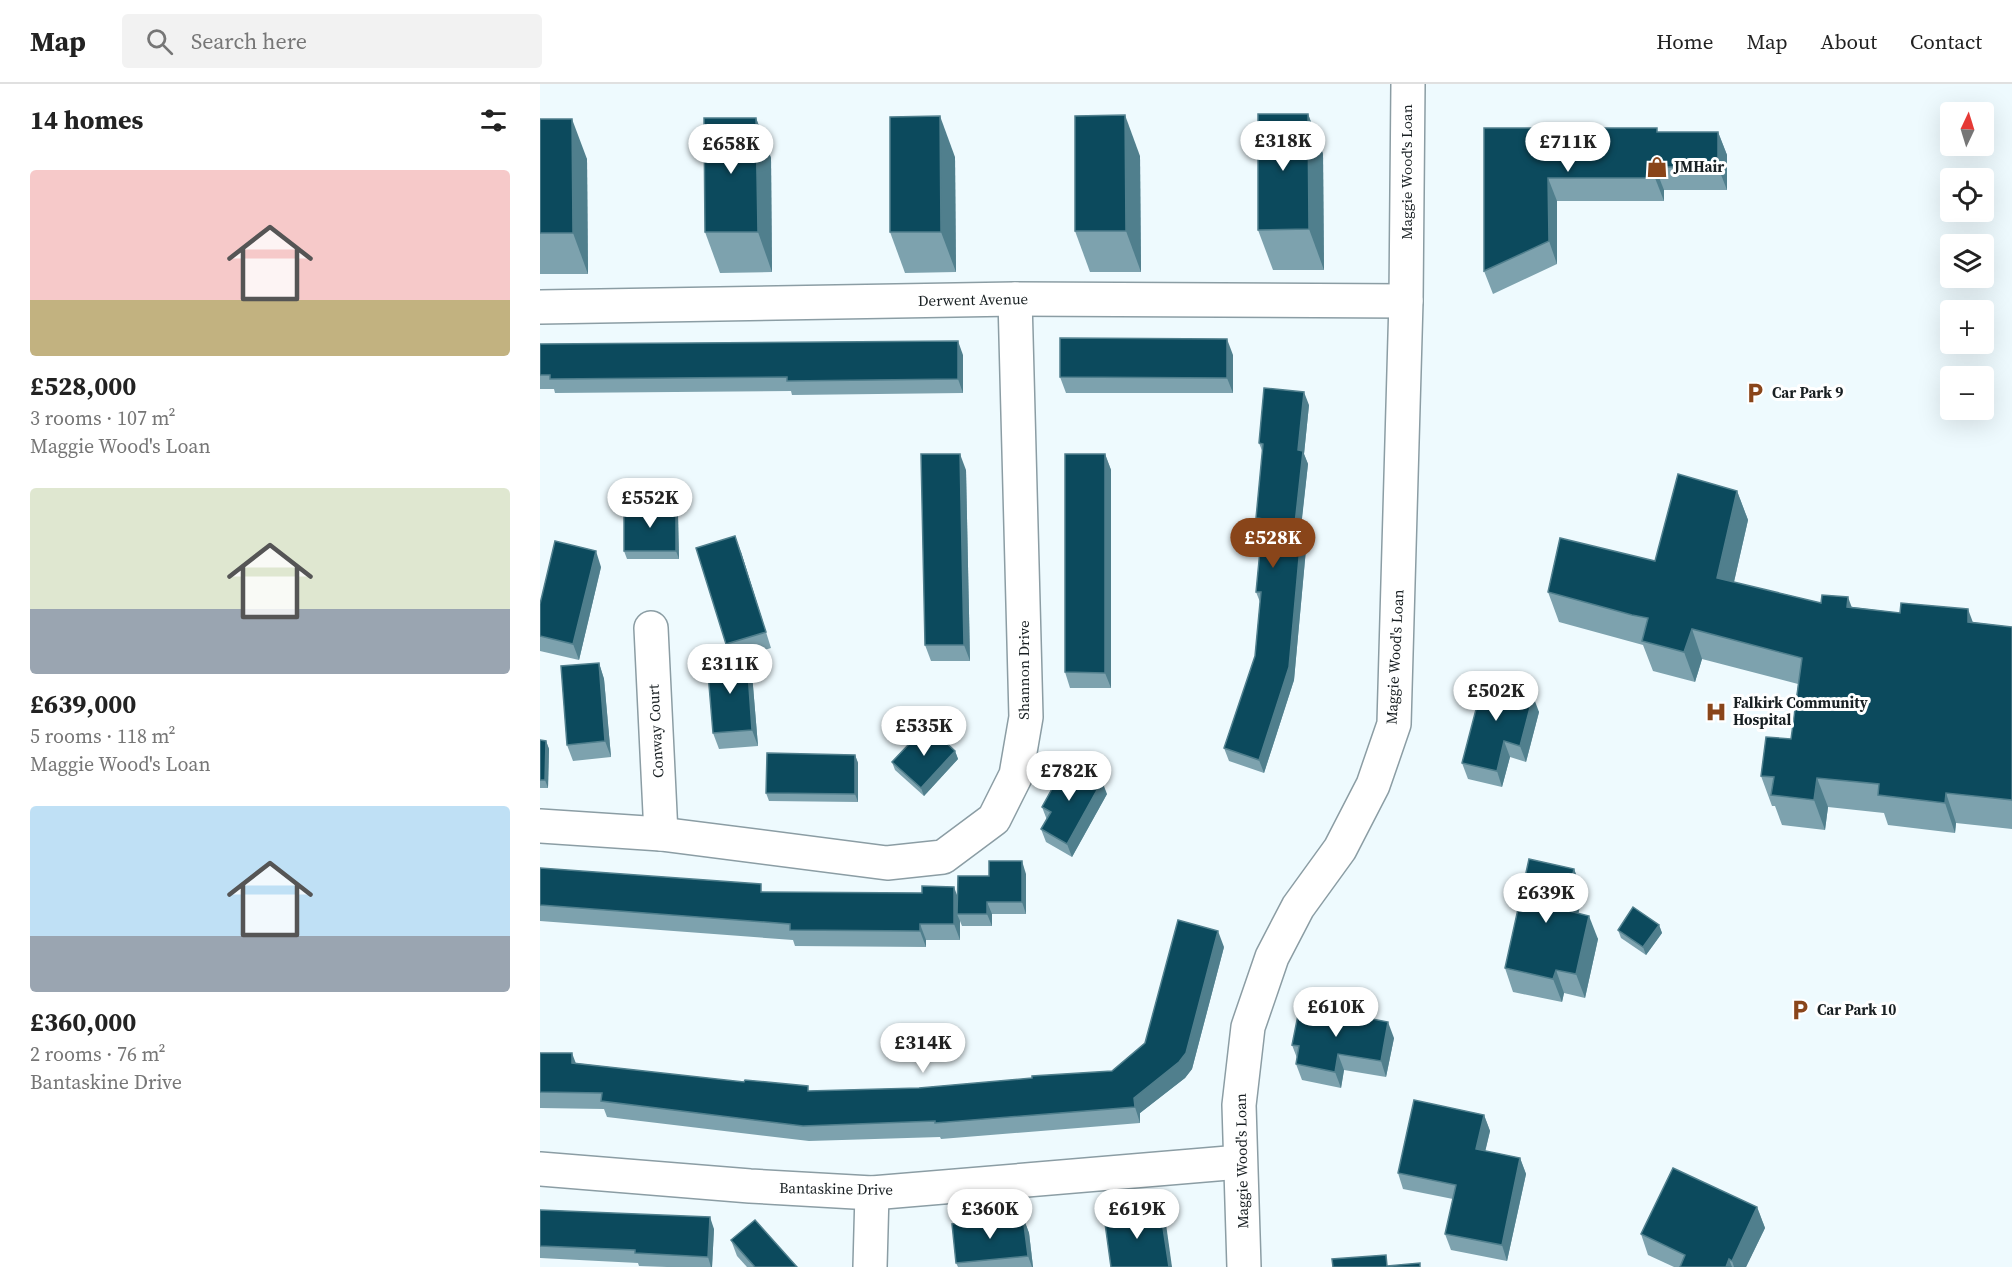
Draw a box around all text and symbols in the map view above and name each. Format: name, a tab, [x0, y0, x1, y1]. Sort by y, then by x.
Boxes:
search box	[122, 14, 542, 68]
text: Map	[30, 22, 86, 60]
icon: search	[143, 25, 176, 58]
text: Search here	[191, 26, 307, 56]
text: Home	[1656, 27, 1714, 56]
text: Map	[1747, 27, 1788, 56]
text: About	[1821, 27, 1877, 56]
text: Contact	[1910, 27, 1982, 56]
text: 14 homes	[30, 102, 143, 138]
north arrow	[1940, 102, 1994, 156]
map controls	[1940, 102, 1994, 420]
icon: filters	[477, 104, 510, 137]
street label: Maggie Wood's Loan	[1396, 104, 1417, 240]
pin: £318K	[1241, 121, 1325, 172]
pin: £711K	[1526, 122, 1610, 173]
pin: £658K	[689, 124, 773, 175]
text: £318K	[1254, 126, 1312, 154]
text: £711K	[1539, 127, 1597, 155]
text: £658K	[702, 129, 760, 157]
shop icon: JMHair	[1645, 155, 1669, 179]
place label: JMHair	[1673, 156, 1724, 177]
button: locate	[1940, 168, 1994, 222]
icon: home	[216, 209, 324, 317]
button: layers	[1940, 234, 1994, 288]
street label: Derwent Avenue	[918, 288, 1029, 311]
button: +	[1940, 300, 1994, 354]
button: −	[1940, 366, 1994, 420]
text: £528,000	[30, 368, 136, 404]
parking icon: Car Park 9	[1743, 381, 1767, 405]
place label: Car Park 9	[1772, 382, 1843, 403]
text: 3 rooms · 107 m²	[30, 404, 176, 432]
text: Maggie Wood's Loan	[30, 432, 211, 460]
pin: £552K	[608, 478, 692, 529]
text: £552K	[621, 483, 679, 511]
pin: £528K	[1231, 518, 1315, 569]
text: £528K	[1244, 523, 1302, 551]
icon: home	[216, 527, 324, 635]
street label: Maggie Wood's Loan	[1380, 589, 1409, 725]
street label: Shannon Drive	[1013, 620, 1034, 720]
pin: £311K	[688, 644, 772, 695]
text: £311K	[701, 649, 759, 677]
pin: £502K	[1454, 671, 1538, 722]
text: £502K	[1467, 676, 1525, 704]
street label: Conway Court	[643, 683, 668, 779]
text: £639,000	[30, 686, 136, 722]
place label: Falkirk Community Hospital	[1733, 692, 1868, 730]
hospital icon: Falkirk Community Hospital	[1704, 700, 1728, 724]
pin: £535K	[882, 706, 966, 757]
text: £535K	[895, 711, 953, 739]
text: 5 rooms · 118 m²	[30, 722, 176, 750]
text: Maggie Wood's Loan	[30, 750, 211, 778]
pin: £782K	[1027, 751, 1111, 802]
text: £782K	[1040, 756, 1098, 784]
icon: home	[216, 845, 324, 953]
pin: £639K	[1504, 873, 1588, 924]
text: £639K	[1517, 878, 1575, 906]
pin: £610K	[1294, 987, 1378, 1038]
text: £610K	[1307, 992, 1365, 1020]
parking icon: Car Park 10	[1788, 998, 1812, 1022]
place label: Car Park 10	[1817, 999, 1896, 1020]
text: £360,000	[30, 1004, 136, 1040]
pin: £314K	[881, 1023, 965, 1074]
text: £314K	[894, 1028, 952, 1056]
text: 2 rooms · 76 m²	[30, 1040, 166, 1068]
text: Bantaskine Drive	[30, 1068, 182, 1096]
street label: Maggie Wood's Loan	[1230, 1093, 1253, 1229]
street label: Bantaskine Drive	[779, 1177, 894, 1200]
pin: £360K	[948, 1189, 1032, 1240]
pin: £619K	[1095, 1189, 1179, 1240]
text: £360K	[961, 1194, 1019, 1222]
text: £619K	[1108, 1194, 1166, 1222]

